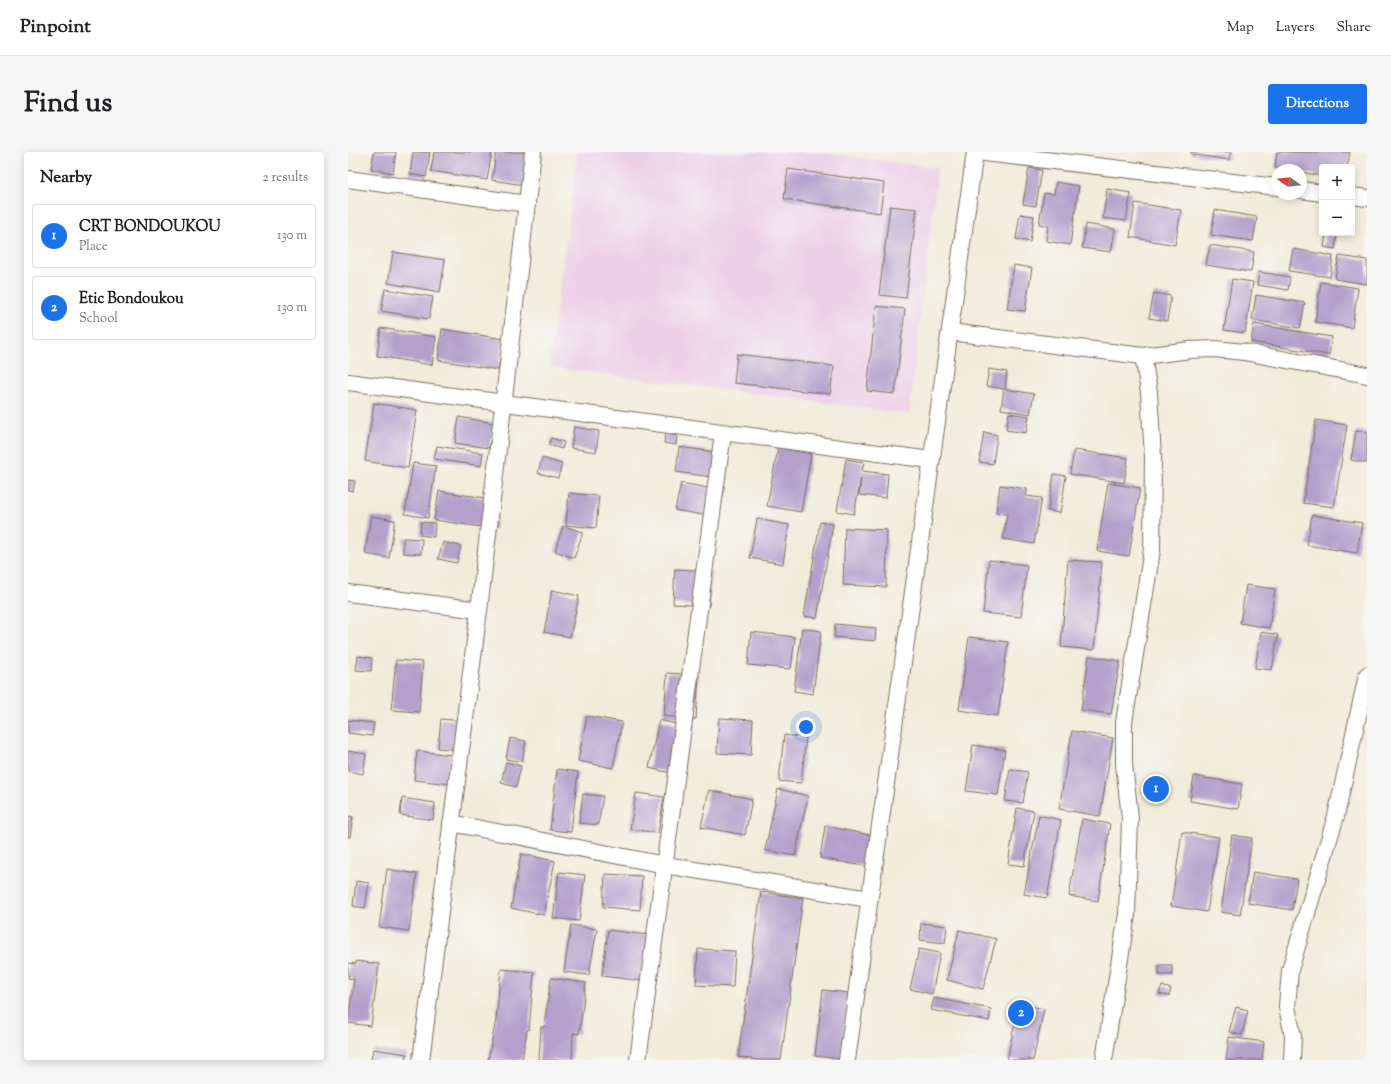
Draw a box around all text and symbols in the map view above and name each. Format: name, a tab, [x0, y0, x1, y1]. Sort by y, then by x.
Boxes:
text: Pinpoint	[20, 14, 91, 41]
text: Map	[1227, 18, 1254, 38]
text: Layers	[1276, 18, 1314, 38]
text: Share	[1336, 18, 1371, 38]
text: Find us	[24, 84, 112, 124]
button: Directions	[1268, 84, 1367, 124]
north arrow	[1271, 164, 1307, 200]
map controls	[1319, 164, 1355, 236]
button: +	[1319, 164, 1355, 200]
text: Nearby	[40, 166, 92, 190]
text: 2 results	[263, 169, 308, 187]
button: −	[1319, 200, 1355, 236]
text: CRT BONDOUKOU	[79, 217, 220, 238]
text: 1	[52, 227, 56, 245]
text: 130 m	[277, 227, 307, 245]
text: Place	[79, 238, 108, 256]
text: Etic Bondoukou	[79, 289, 184, 310]
text: 2	[51, 299, 57, 317]
text: 130 m	[277, 299, 307, 317]
text: School	[79, 310, 118, 328]
your location	[796, 717, 816, 737]
pin: 1	[1143, 774, 1169, 804]
pin: 2	[1008, 998, 1034, 1028]

